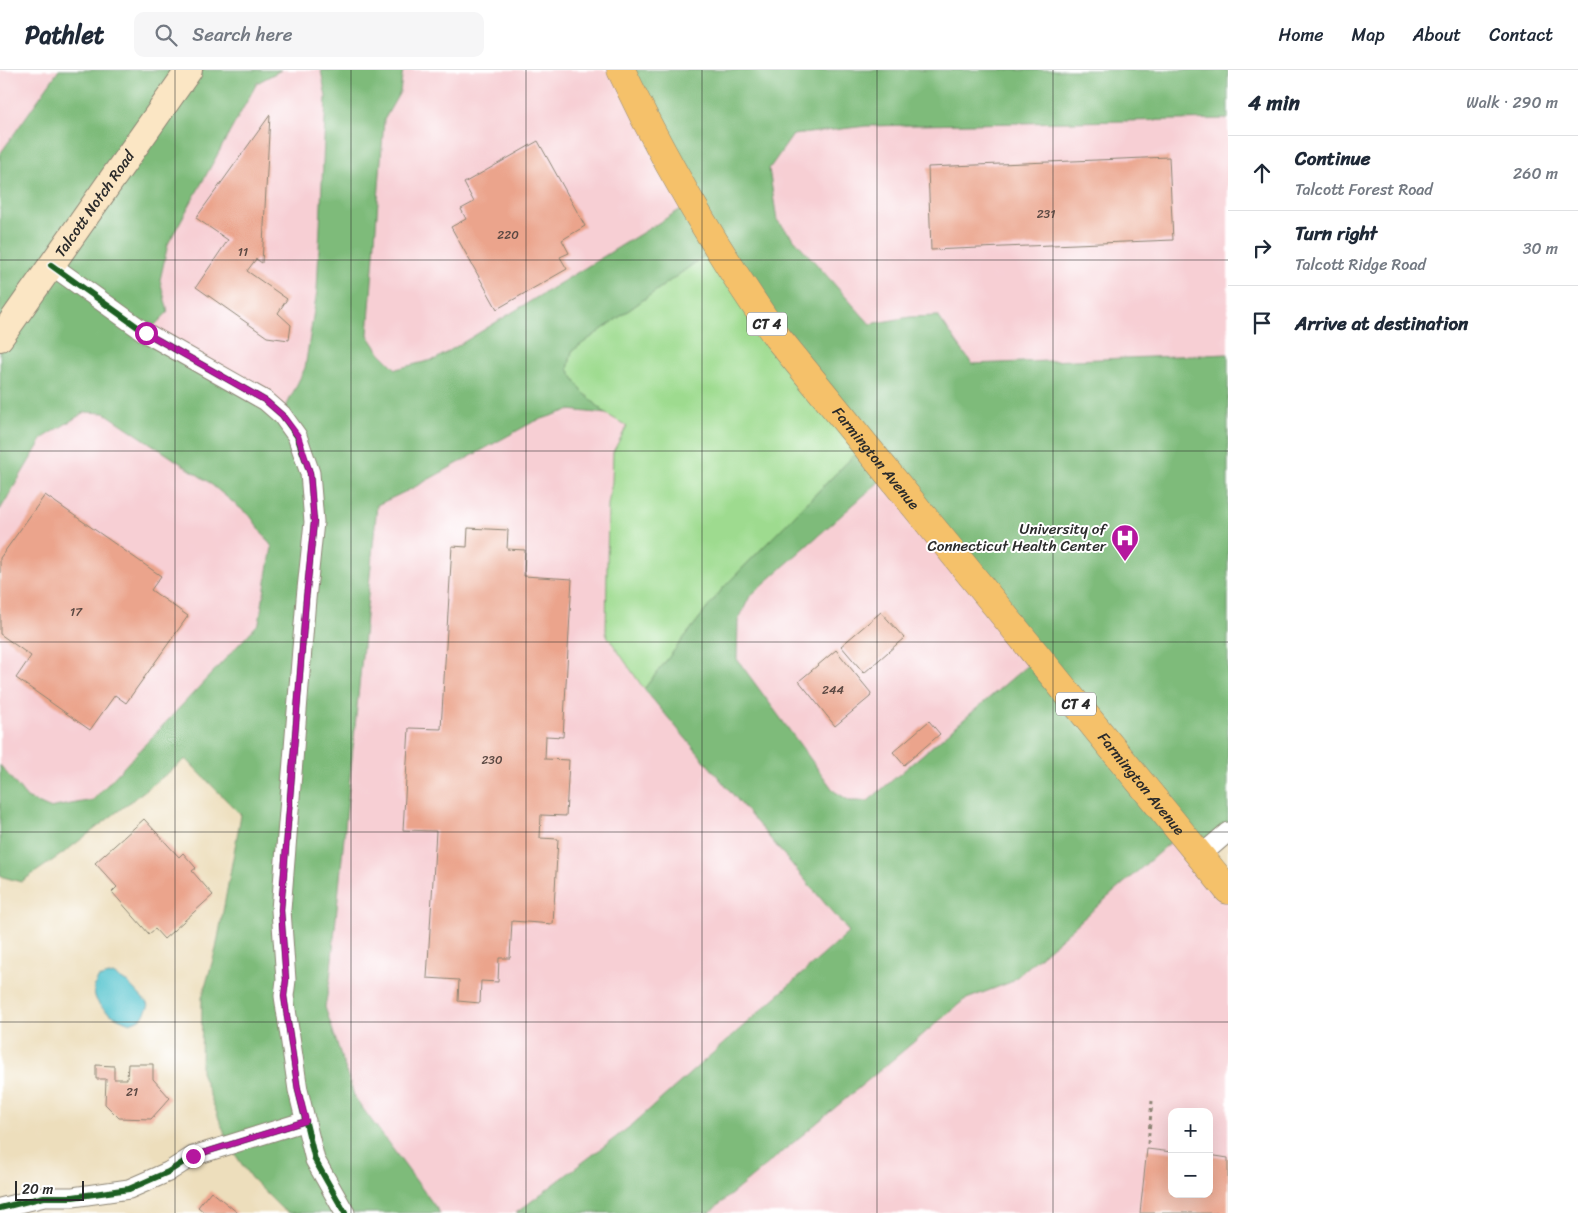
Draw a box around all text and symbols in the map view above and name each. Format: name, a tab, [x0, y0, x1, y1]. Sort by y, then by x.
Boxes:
search box	[134, 12, 484, 57]
text: Pathlet	[25, 14, 104, 56]
text: Search here	[192, 18, 292, 51]
text: Home	[1279, 19, 1324, 51]
text: Map	[1352, 19, 1385, 51]
text: About	[1413, 19, 1461, 51]
text: Contact	[1489, 19, 1553, 51]
icon: search	[152, 21, 180, 49]
text: 4 min	[1248, 84, 1300, 122]
text: Walk · 290 m	[1466, 88, 1558, 117]
text: Continue	[1295, 142, 1371, 175]
street label: Talcott Notch Road	[48, 144, 142, 263]
icon: ahead	[1248, 159, 1276, 187]
text: 260 m	[1513, 159, 1558, 188]
text: Talcott Forest Road	[1295, 175, 1433, 204]
house number: 231	[1037, 203, 1055, 225]
text: Turn right	[1295, 217, 1377, 250]
house number: 220	[497, 224, 519, 246]
icon: right	[1248, 234, 1276, 262]
text: 30 m	[1523, 234, 1558, 263]
house number: 11	[238, 241, 248, 263]
text: Talcott Ridge Road	[1295, 250, 1426, 279]
text: Arrive at destination	[1295, 307, 1468, 340]
icon: arrive	[1248, 309, 1276, 337]
road number: CT 4	[747, 312, 787, 336]
route start	[135, 322, 158, 345]
street label: Farmington Avenue	[826, 401, 926, 516]
place label: University of Connecticut Health Center	[927, 516, 1108, 559]
hospital icon: University of Connecticut Health Center	[1110, 523, 1140, 562]
house number: 17	[70, 601, 83, 623]
house number: 244	[822, 679, 844, 701]
road number: CT 4	[1056, 692, 1096, 716]
street label: Farmington Avenue	[1091, 726, 1192, 841]
house number: 230	[481, 749, 503, 771]
house number: 21	[126, 1081, 138, 1103]
map controls	[1168, 1108, 1213, 1198]
button: +	[1168, 1108, 1213, 1153]
route end	[182, 1145, 205, 1168]
button: −	[1168, 1153, 1213, 1198]
text: 20 m	[22, 1177, 53, 1202]
scale bar	[15, 1178, 84, 1201]

